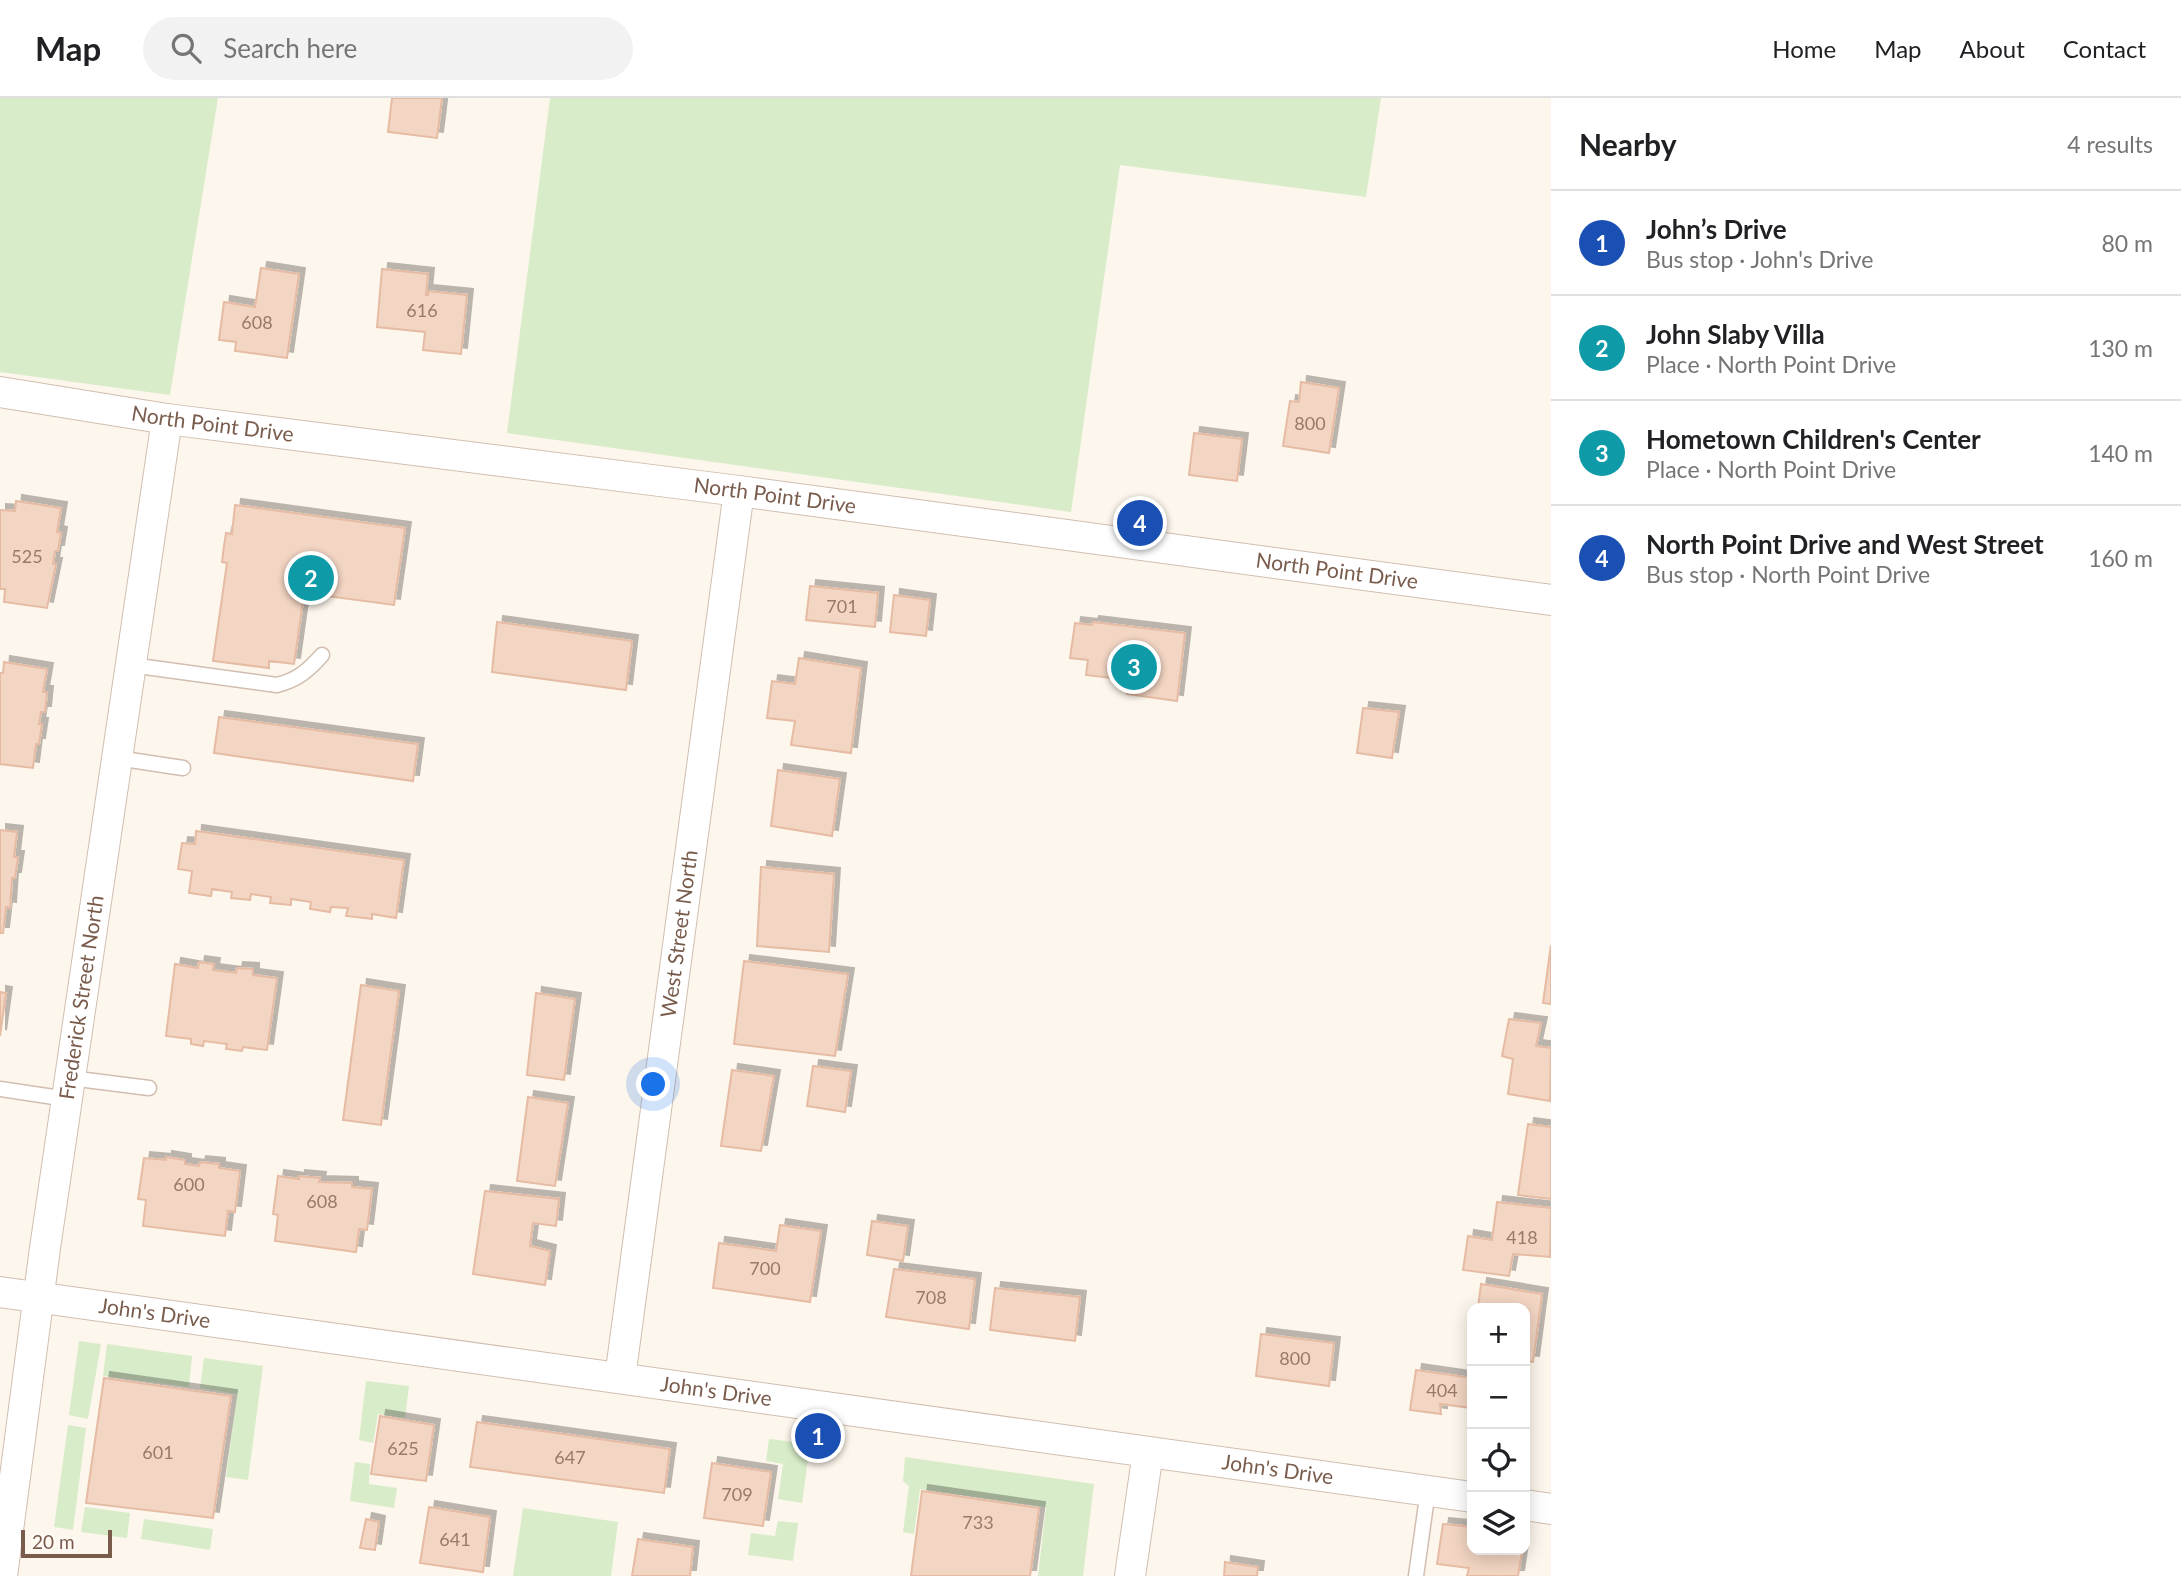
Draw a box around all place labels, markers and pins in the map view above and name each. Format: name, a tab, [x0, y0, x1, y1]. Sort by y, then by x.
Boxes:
pin: 4	[1117, 497, 1163, 549]
pin: 2	[288, 552, 334, 604]
pin: 3	[1111, 641, 1157, 693]
pin: 1	[795, 1410, 841, 1462]

